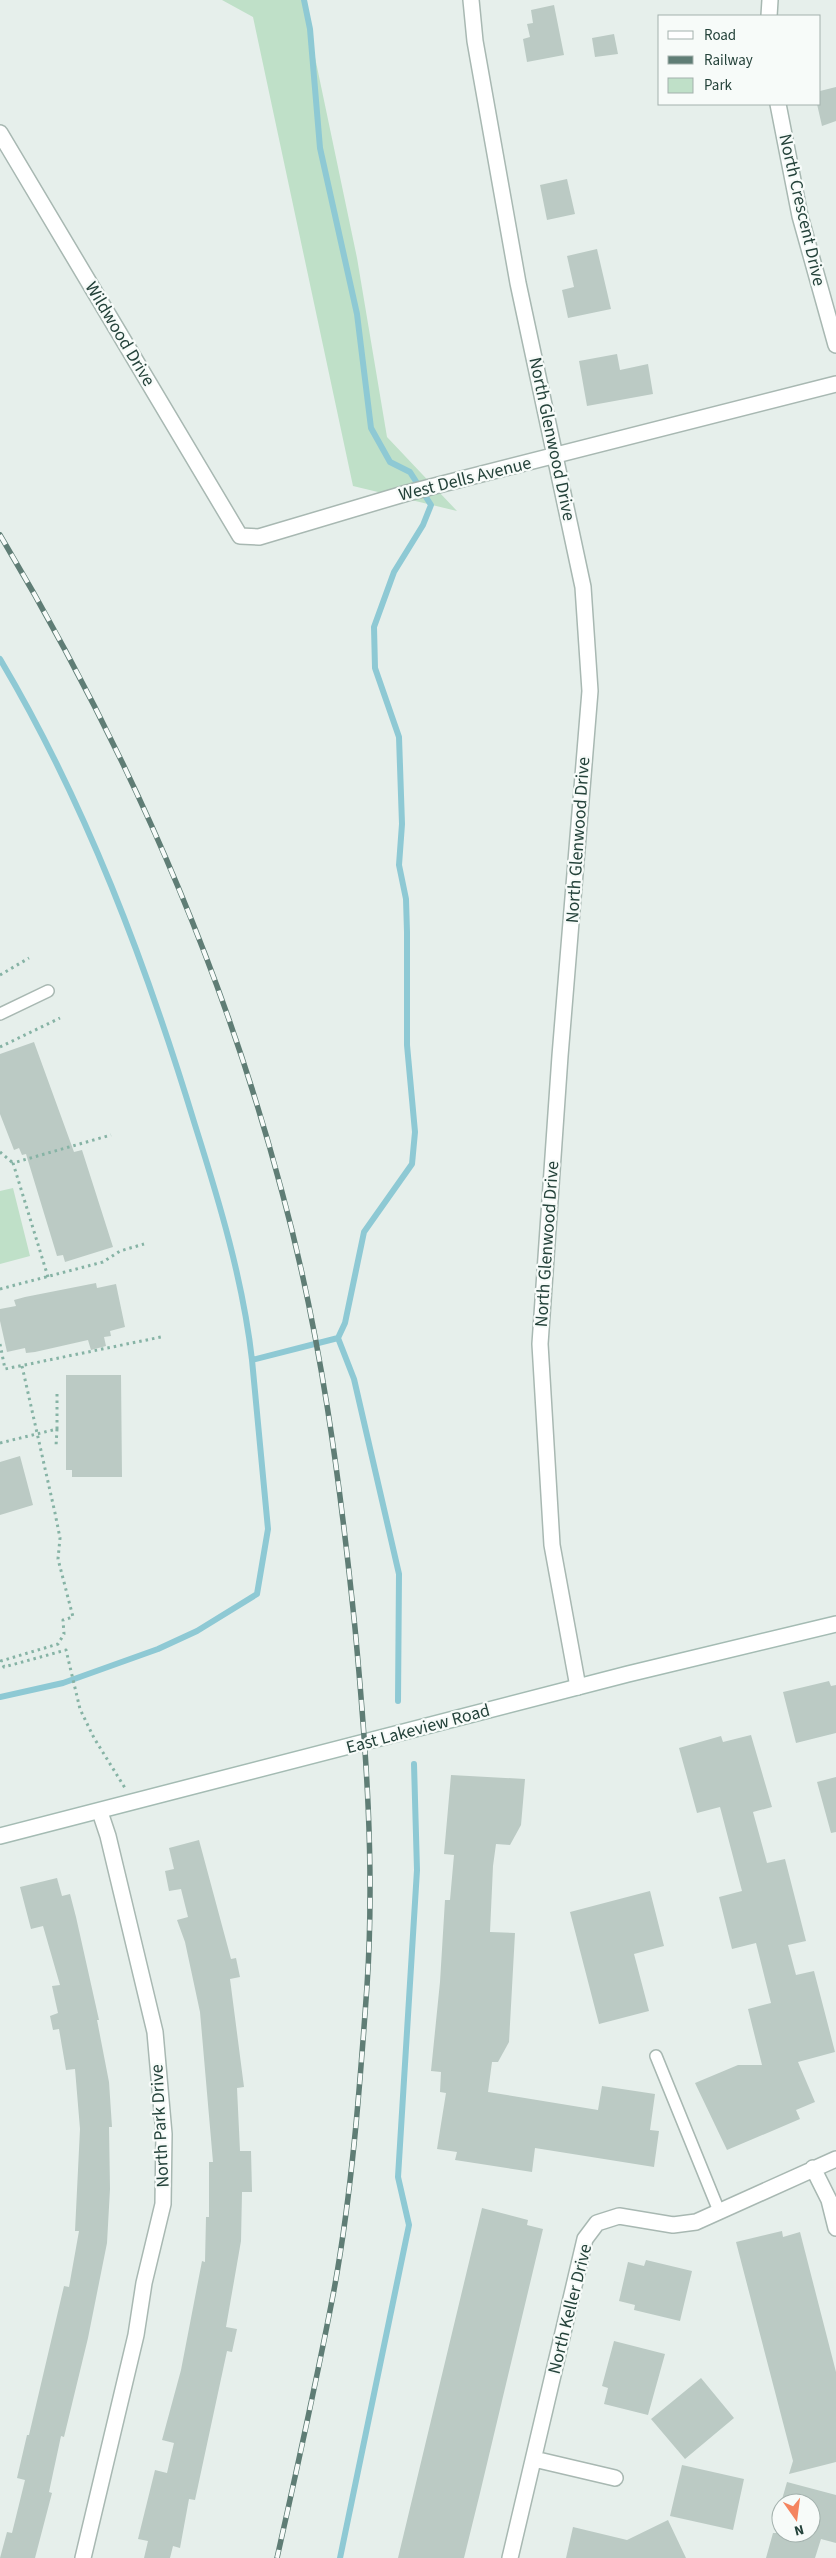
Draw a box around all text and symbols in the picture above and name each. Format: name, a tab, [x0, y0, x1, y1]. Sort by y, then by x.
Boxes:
legend	[658, 15, 821, 105]
text: Road	[704, 25, 736, 46]
text: Railway	[704, 50, 753, 71]
text: Park	[704, 75, 733, 96]
street label: North Crescent Drive	[772, 132, 832, 289]
street label: Wildwood Drive	[79, 277, 161, 391]
street label: North Glenwood Drive	[522, 355, 582, 523]
street label: West Dells Avenue	[396, 450, 534, 508]
street label: North Glenwood Drive	[560, 756, 596, 924]
street label: North Glenwood Drive	[529, 1160, 565, 1328]
street label: East Lakeview Road	[343, 1698, 493, 1760]
street label: North Park Drive	[144, 2064, 176, 2188]
street label: North Keller Drive	[542, 2241, 598, 2377]
north arrow	[771, 2493, 821, 2543]
text: N	[792, 2519, 806, 2540]

